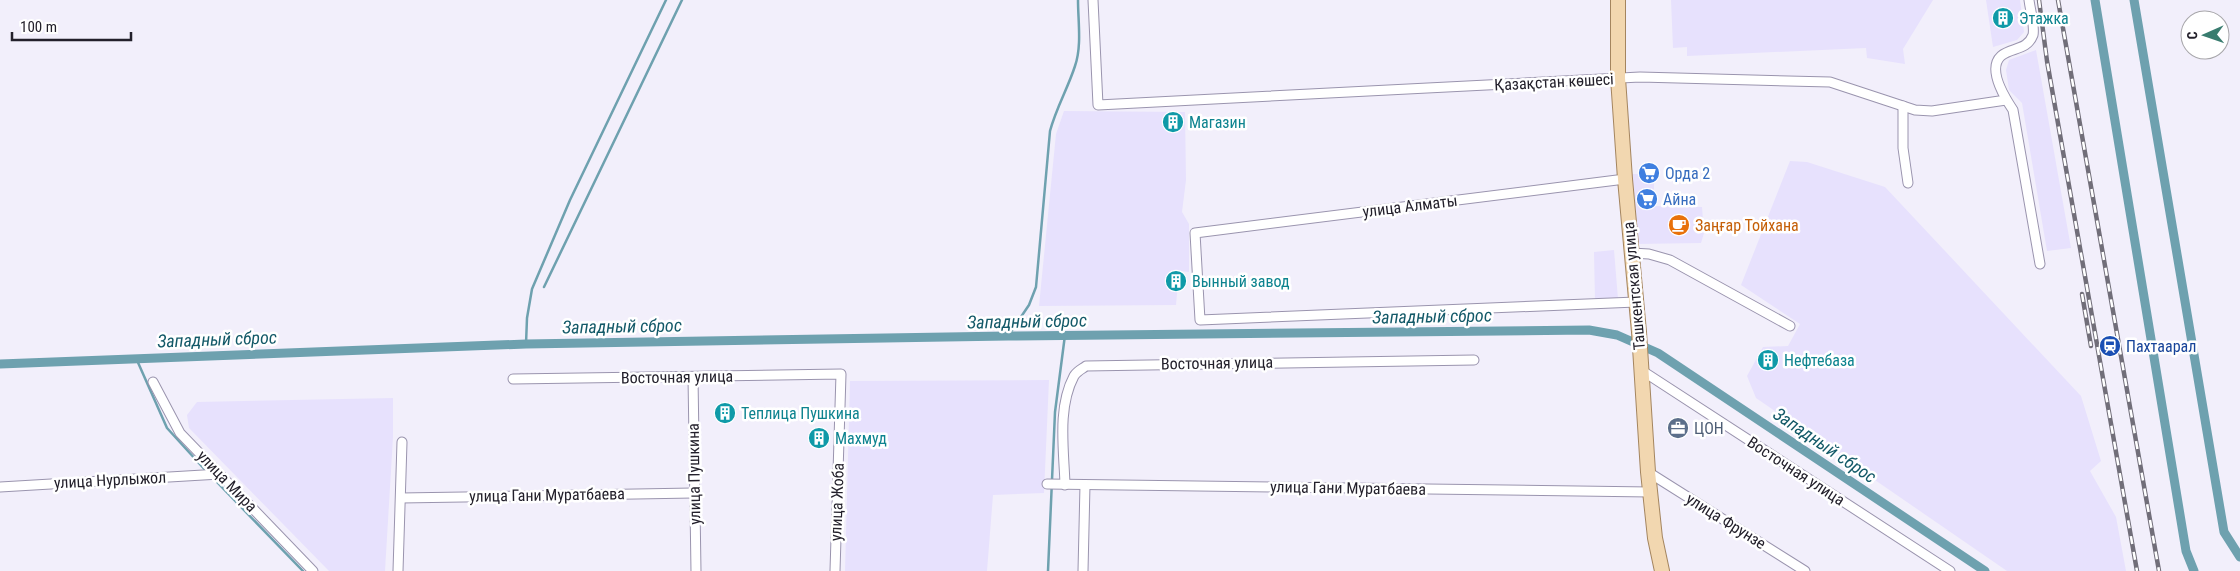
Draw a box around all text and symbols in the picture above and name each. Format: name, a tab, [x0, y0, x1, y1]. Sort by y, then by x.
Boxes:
building icon: Этажка	[1991, 6, 2015, 30]
place label: Этажка	[2019, 9, 2069, 28]
scale bar	[12, 10, 131, 42]
north arrow	[2180, 10, 2230, 60]
text: 100 m	[20, 18, 57, 36]
text: С	[2184, 31, 2200, 40]
street label: Қазақстан көшесі	[1494, 69, 1614, 95]
building icon: Магазин	[1161, 110, 1185, 134]
place label: Магазин	[1189, 113, 1246, 132]
supermarket icon: Орда 2	[1637, 161, 1661, 185]
place label: Орда 2	[1665, 164, 1710, 183]
supermarket icon: Айна	[1635, 187, 1659, 211]
place label: Айна	[1663, 190, 1696, 209]
street label: улица Алматы	[1361, 191, 1459, 221]
cafe icon: Заңғар Тойхана	[1667, 213, 1691, 237]
place label: Заңғар Тойхана	[1695, 216, 1799, 235]
street label: Ташкентская улица	[1619, 221, 1649, 351]
building icon: Вынный завод	[1164, 269, 1188, 293]
place label: Вынный завод	[1192, 272, 1290, 291]
water label: Западный сброс	[1372, 304, 1492, 328]
water label: Западный сброс	[967, 309, 1087, 333]
water label: Западный сброс	[562, 314, 682, 338]
water label: Западный сброс	[157, 326, 277, 352]
station icon: Пахтаарал	[2098, 334, 2122, 358]
place label: Пахтаарал	[2126, 337, 2196, 356]
building icon: Нефтебаза	[1756, 348, 1780, 372]
place label: Нефтебаза	[1784, 351, 1855, 370]
street label: Восточная улица	[1161, 353, 1273, 373]
street label: Восточная улица	[621, 367, 733, 387]
building icon: Теплица Пушкина	[713, 401, 737, 425]
water label: Западный сброс	[1770, 403, 1880, 487]
place label: Теплица Пушкина	[741, 404, 860, 423]
office icon: ЦОН	[1666, 416, 1690, 440]
place label: ЦОН	[1694, 419, 1724, 438]
street label: улица Пушкина	[684, 423, 704, 525]
building icon: Махмуд	[807, 426, 831, 450]
place label: Махмуд	[835, 429, 887, 448]
street label: Восточная улица	[1744, 432, 1848, 510]
street label: улица Мира	[193, 446, 261, 516]
street label: улица Жоба	[826, 463, 848, 541]
street label: улица Нурлыжол	[53, 468, 167, 492]
street label: улица Гани Муратбаева	[1270, 477, 1426, 499]
street label: улица Гани Муратбаева	[469, 484, 625, 506]
street label: улица Фрунзе	[1683, 489, 1769, 553]

